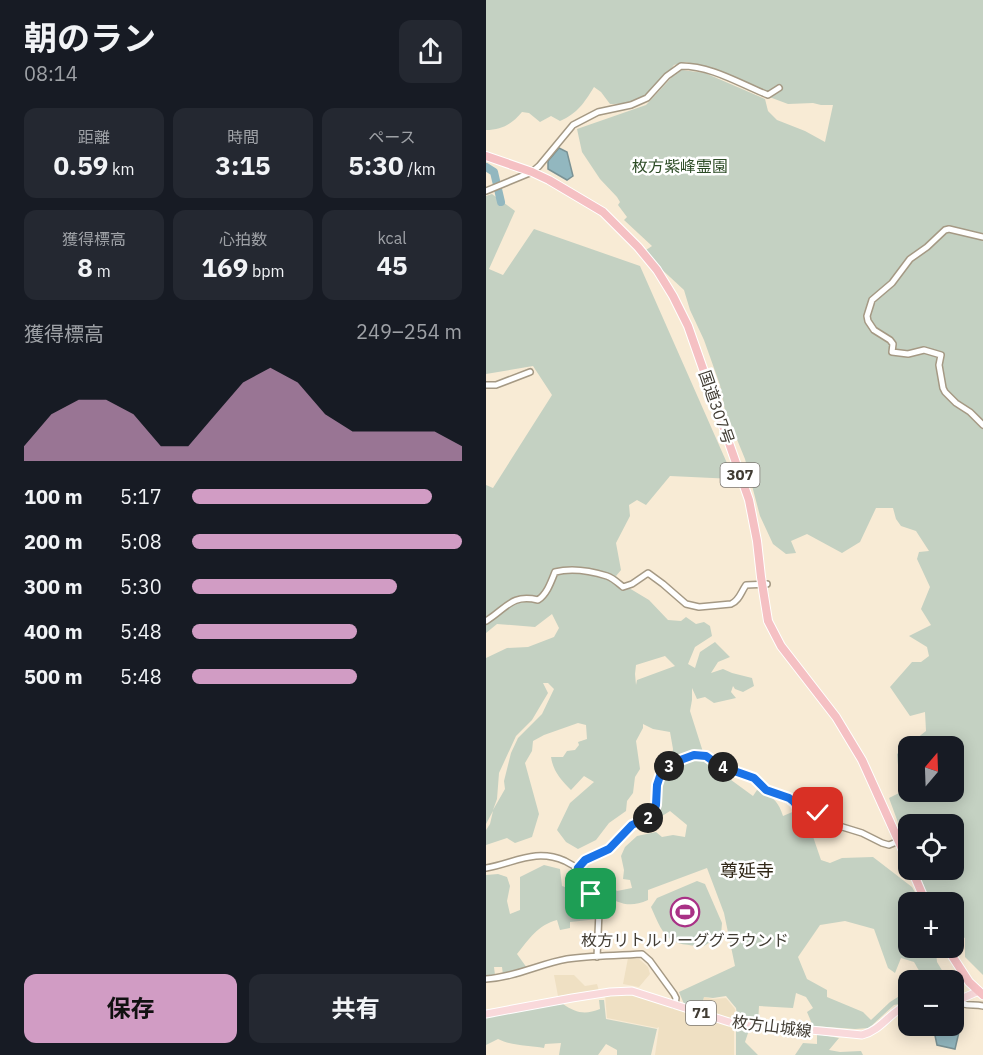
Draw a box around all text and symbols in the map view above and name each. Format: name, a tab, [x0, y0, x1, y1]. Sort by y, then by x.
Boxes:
text: 朝のラン	[24, 16, 156, 59]
button: share	[399, 20, 462, 83]
text: 08:14	[24, 60, 78, 87]
text: 距離	[78, 127, 110, 147]
text: 時間	[227, 127, 259, 147]
text: ペース	[368, 127, 416, 147]
text: 0.59	[53, 148, 108, 182]
text: 3:15	[215, 148, 271, 182]
text: 5:30	[348, 148, 404, 182]
park label: 枚方紫峰霊園	[632, 156, 728, 176]
text: km	[108, 159, 135, 179]
text: /km	[404, 159, 436, 179]
text: kcal	[377, 228, 407, 248]
text: 獲得標高	[62, 229, 126, 249]
text: 心拍数	[219, 229, 267, 249]
text: 45	[376, 248, 408, 282]
text: 8	[77, 250, 93, 284]
text: 169	[201, 250, 248, 284]
text: m	[93, 261, 111, 281]
text: bpm	[248, 261, 285, 281]
text: 249–254 m	[356, 318, 462, 345]
text: 獲得標高	[24, 320, 104, 347]
street label: 国道307号	[695, 367, 739, 447]
road number: 307	[720, 463, 760, 487]
text: 100 m	[24, 483, 83, 510]
text: 5:17	[120, 483, 162, 510]
text: 200 m	[24, 528, 83, 555]
text: 5:08	[120, 528, 162, 555]
text: 300 m	[24, 573, 83, 600]
text: 5:30	[120, 573, 162, 600]
text: 400 m	[24, 618, 83, 645]
text: 5:48	[120, 618, 162, 645]
text: 500 m	[24, 663, 83, 690]
text: 5:48	[120, 663, 162, 690]
north arrow	[898, 736, 964, 802]
map controls	[898, 736, 964, 1036]
pin: 3	[654, 751, 684, 781]
pin: 4	[708, 752, 738, 782]
text: 3	[664, 756, 674, 776]
text: 4	[718, 757, 728, 777]
pin	[792, 787, 843, 838]
icon: check	[801, 796, 834, 829]
pin: 2	[633, 803, 663, 833]
text: 2	[643, 808, 653, 828]
button: locate	[898, 814, 964, 880]
district label: 尊延寺	[720, 859, 774, 882]
pin	[565, 868, 616, 919]
icon: arrive	[574, 877, 607, 910]
button: +	[898, 892, 964, 958]
sports icon: 枚方リトルリーググラウンド	[669, 896, 701, 928]
place label: 枚方リトルリーググラウンド	[581, 930, 789, 950]
button: −	[898, 970, 964, 1036]
button: 保存	[24, 974, 237, 1043]
button: 共有	[249, 974, 462, 1043]
road number: 71	[686, 1001, 716, 1025]
street label: 枚方山城線	[731, 1011, 813, 1041]

